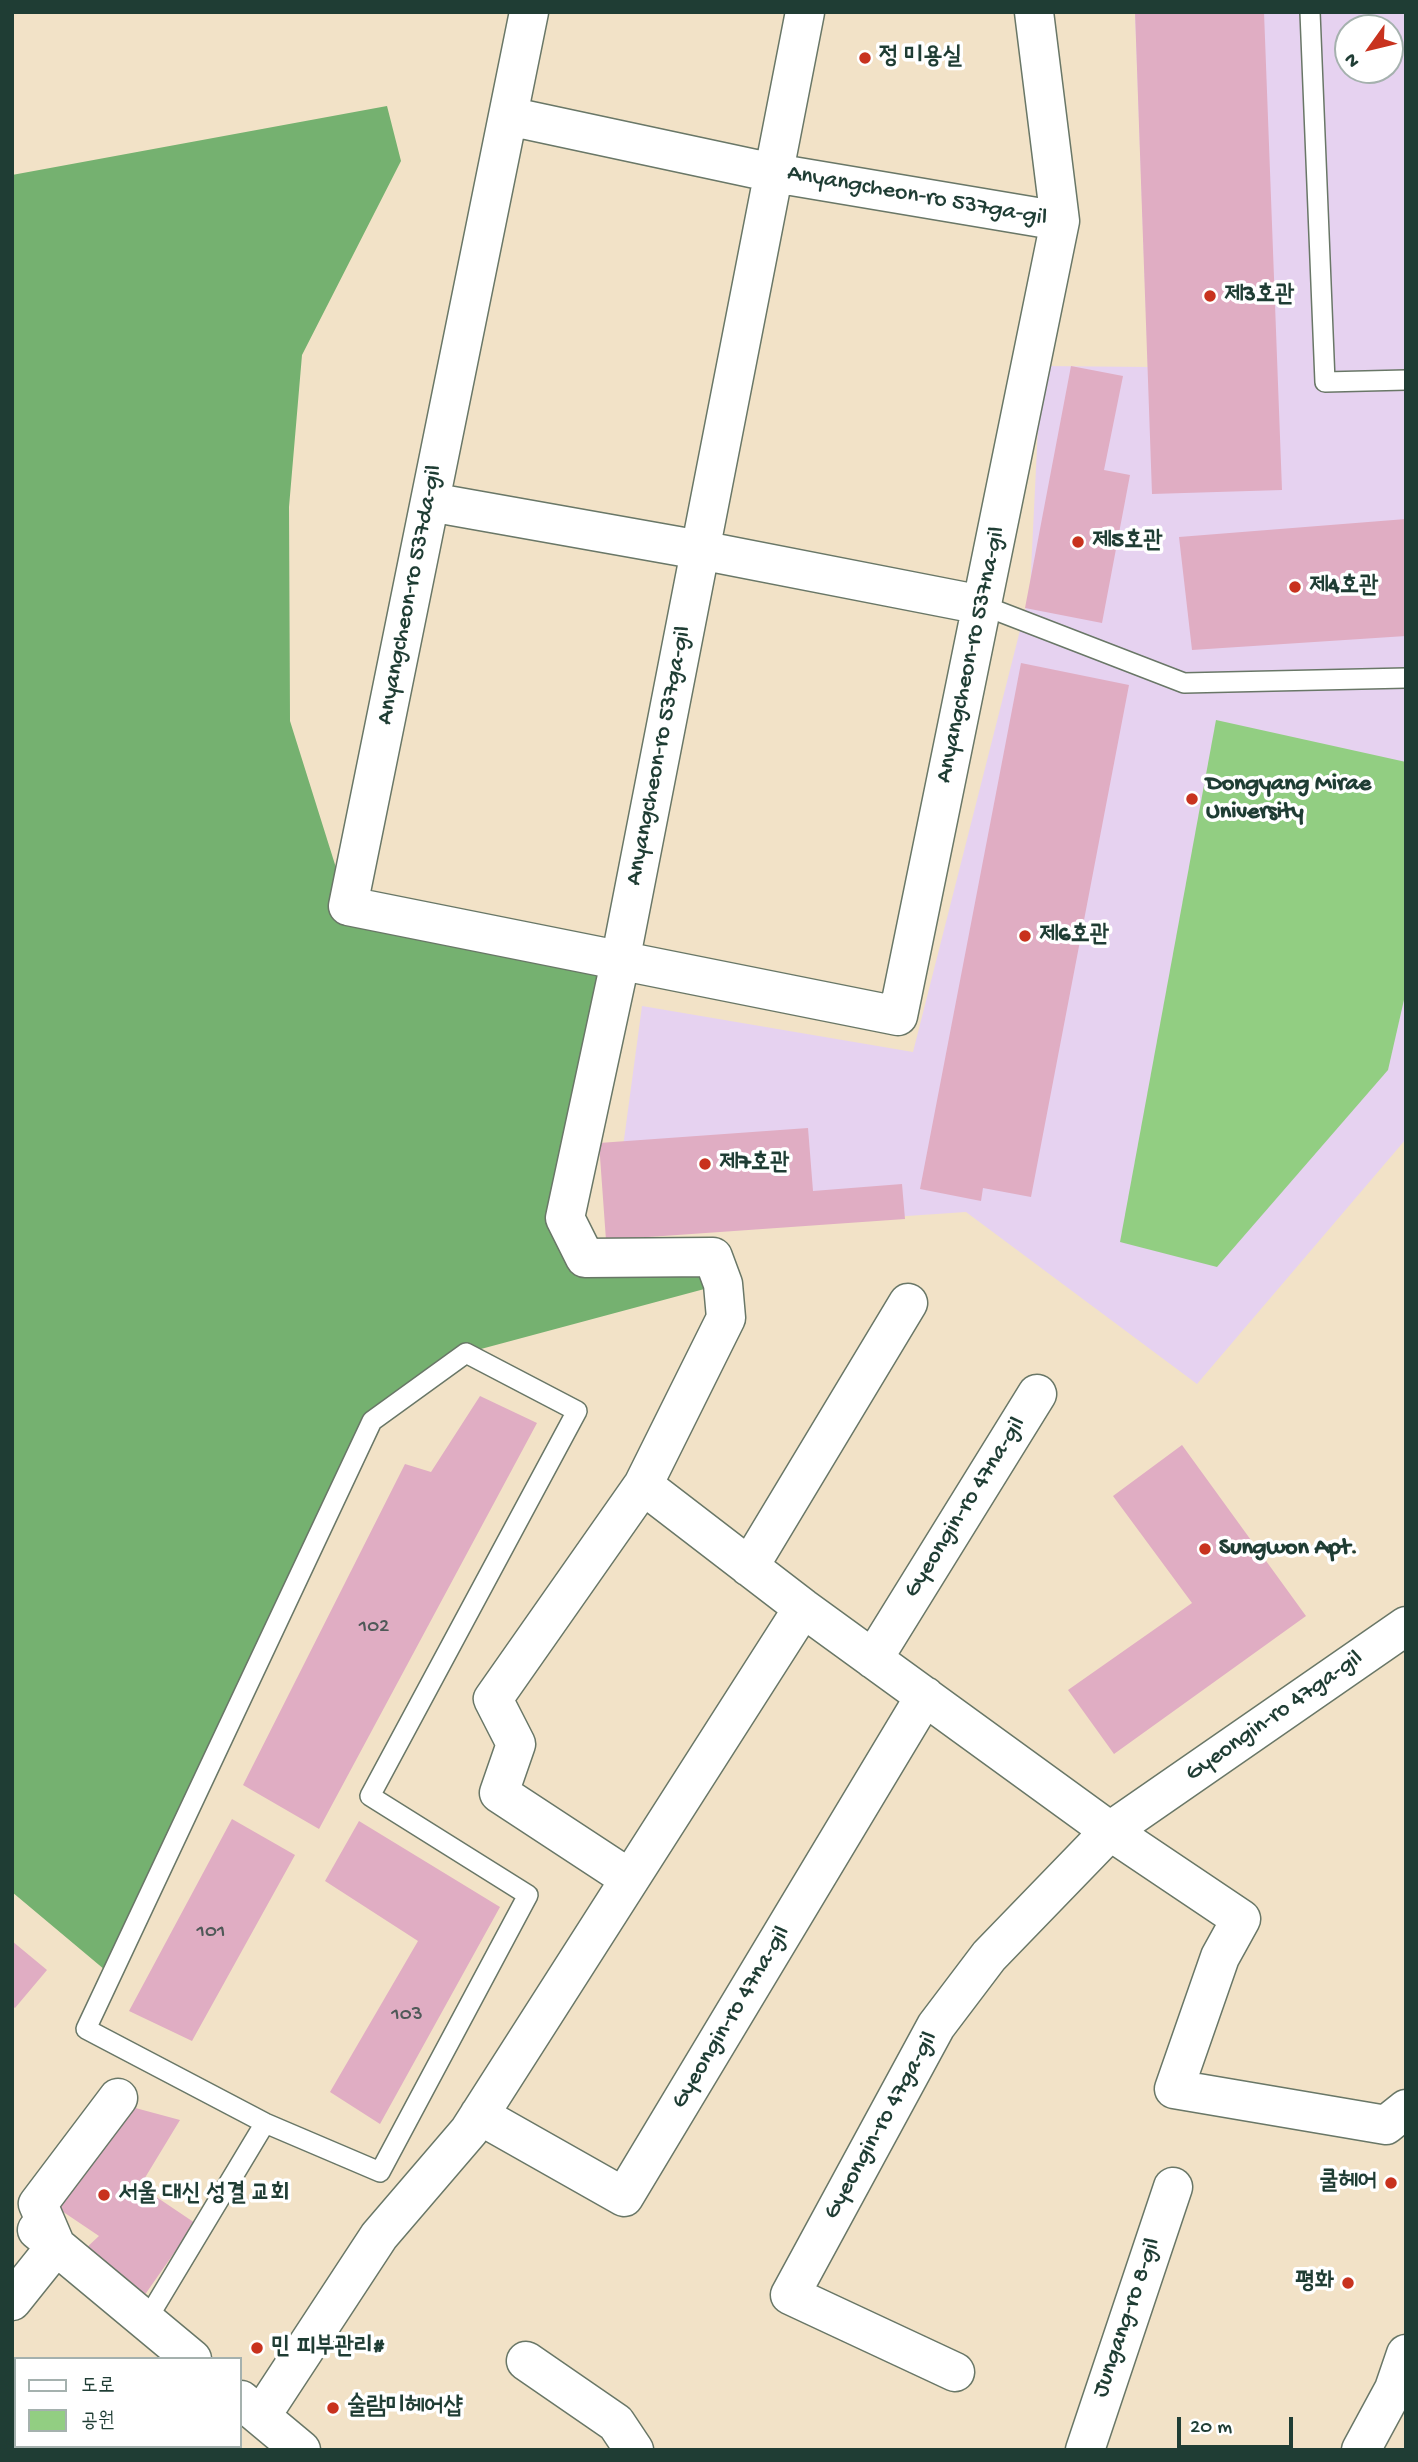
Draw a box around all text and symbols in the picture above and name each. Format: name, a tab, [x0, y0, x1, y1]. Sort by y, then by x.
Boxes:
north arrow	[1334, 14, 1404, 84]
place label: 정 미용실	[879, 44, 962, 72]
text: N	[1340, 48, 1366, 71]
marker: 정 미용실	[857, 50, 873, 66]
street label: Anyangcheon-ro 537ga-gil	[785, 160, 1049, 234]
place label: 제3호관	[1224, 282, 1294, 310]
marker: 제3호관	[1202, 288, 1218, 304]
street label: Anyangcheon-ro 537da-gil	[372, 463, 450, 727]
street label: Anyangcheon-ro 537na-gil	[931, 524, 1013, 786]
place label: 제5호관	[1092, 528, 1163, 556]
marker: 제5호관	[1070, 534, 1086, 550]
place label: 제4호관	[1309, 573, 1378, 601]
marker: 제4호관	[1287, 579, 1303, 595]
street label: Anyangcheon-ro 537ga-gil	[621, 624, 699, 888]
place label: Dongyang Mirae University	[1206, 771, 1371, 827]
marker: Dongyang Mirae University	[1184, 791, 1200, 807]
place label: 제6호관	[1039, 922, 1109, 950]
marker: 제6호관	[1017, 928, 1033, 944]
place label: 제7호관	[719, 1150, 789, 1178]
marker: 제7호관	[697, 1156, 713, 1172]
street label: Gyeongin-ro 47na-gil	[899, 1412, 1033, 1604]
place label: Sungwon Apt.	[1219, 1535, 1358, 1563]
marker: Sungwon Apt.	[1197, 1541, 1213, 1557]
house number: 102	[359, 1615, 389, 1641]
street label: Gyeongin-ro 47ga-gil	[1181, 1645, 1369, 1789]
house number: 101	[197, 1920, 225, 1946]
street label: Gyeongin-ro 47na-gil	[666, 1921, 798, 2115]
house number: 103	[391, 2003, 423, 2029]
street label: Gyeongin-ro 47ga-gil	[818, 2027, 946, 2225]
place label: 쿨헤어	[1319, 2169, 1377, 2197]
marker: 쿨헤어	[1383, 2175, 1399, 2191]
place label: 서울 대신 성결 교회	[118, 2181, 290, 2209]
marker: 서울 대신 성결 교회	[96, 2187, 112, 2203]
street label: Jungang-ro 8-gil	[1087, 2235, 1169, 2401]
place label: 평화	[1295, 2269, 1334, 2297]
marker: 평화	[1340, 2275, 1356, 2291]
place label: 민 피부관리#	[271, 2334, 384, 2362]
marker: 민 피부관리#	[249, 2340, 265, 2356]
legend	[14, 2357, 242, 2448]
text: 도로	[81, 2375, 115, 2400]
place label: 술람미헤어샵	[347, 2394, 463, 2422]
marker: 술람미헤어샵	[325, 2400, 341, 2416]
scale bar	[1180, 2402, 1296, 2446]
text: 공원	[81, 2410, 115, 2435]
text: 20 m	[1190, 2416, 1232, 2441]

